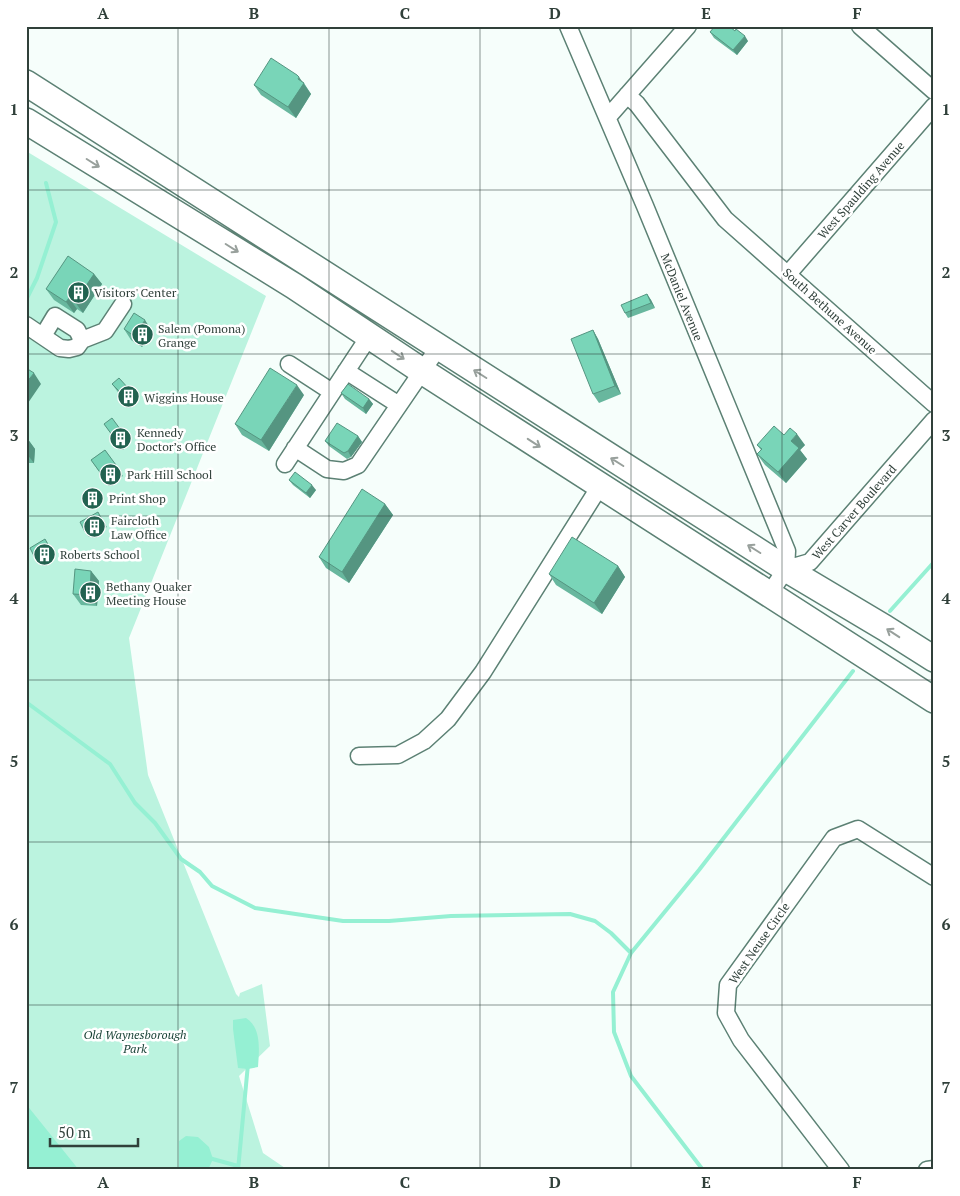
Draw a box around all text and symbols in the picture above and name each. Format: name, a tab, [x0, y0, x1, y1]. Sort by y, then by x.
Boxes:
text: A	[97, 2, 109, 24]
text: B	[249, 2, 259, 24]
text: C	[400, 2, 410, 24]
text: D	[549, 2, 561, 24]
text: E	[701, 2, 711, 24]
text: F	[852, 2, 862, 24]
text: 1	[9, 98, 19, 120]
text: 1	[941, 98, 951, 120]
street label: West Spaulding Avenue	[814, 138, 908, 242]
one-way arrow	[86, 158, 100, 168]
one-way arrow	[224, 244, 238, 254]
street label: McDaniel Avenue	[658, 251, 706, 343]
text: 2	[9, 261, 19, 283]
text: 2	[941, 261, 951, 283]
street label: South Bethune Avenue	[780, 265, 880, 357]
building icon: Visitors' Center	[66, 280, 90, 304]
place label: Visitors' Center	[94, 285, 177, 300]
place label: Salem (Pomona) Grange	[158, 321, 245, 350]
building icon: Salem (Pomona) Grange	[130, 323, 154, 347]
one-way arrow	[391, 349, 405, 360]
one-way arrow	[473, 369, 487, 379]
building icon: Wiggins House	[116, 385, 140, 409]
place label: Wiggins House	[144, 390, 224, 405]
text: 3	[9, 424, 19, 446]
text: 3	[941, 424, 951, 446]
place label: Kennedy Doctor’s Office	[137, 425, 216, 454]
building icon: Kennedy Doctor’s Office	[109, 427, 133, 451]
one-way arrow	[527, 438, 541, 448]
one-way arrow	[610, 456, 624, 466]
street label: West Carver Boulevard	[809, 461, 900, 563]
building icon: Park Hill School	[99, 462, 123, 486]
place label: Park Hill School	[127, 467, 213, 482]
building icon: Print Shop	[81, 486, 105, 510]
place label: Print Shop	[109, 491, 166, 506]
place label: Faircloth Law Office	[111, 513, 167, 542]
building icon: Faircloth Law Office	[83, 515, 107, 539]
building icon: Roberts School	[32, 542, 56, 566]
one-way arrow	[747, 544, 761, 554]
place label: Roberts School	[60, 547, 140, 562]
place label: Bethany Quaker Meeting House	[106, 579, 192, 608]
building icon: Bethany Quaker Meeting House	[78, 581, 102, 605]
text: 4	[9, 587, 19, 609]
text: 4	[941, 587, 951, 609]
one-way arrow	[886, 628, 900, 638]
text: 5	[9, 750, 19, 772]
text: 5	[941, 750, 951, 772]
street label: West Neuse Circle	[725, 899, 793, 987]
text: 6	[9, 913, 19, 935]
text: 6	[941, 913, 951, 935]
park label: Old Waynesborough Park	[83, 1027, 187, 1056]
text: 7	[9, 1076, 19, 1098]
text: 7	[941, 1076, 951, 1098]
scale bar	[50, 1116, 138, 1148]
text: 50 m	[58, 1122, 91, 1142]
text: A	[97, 1171, 109, 1193]
text: B	[249, 1171, 259, 1193]
text: C	[400, 1171, 410, 1193]
text: D	[549, 1171, 561, 1193]
text: E	[701, 1171, 711, 1193]
text: F	[852, 1171, 862, 1193]

